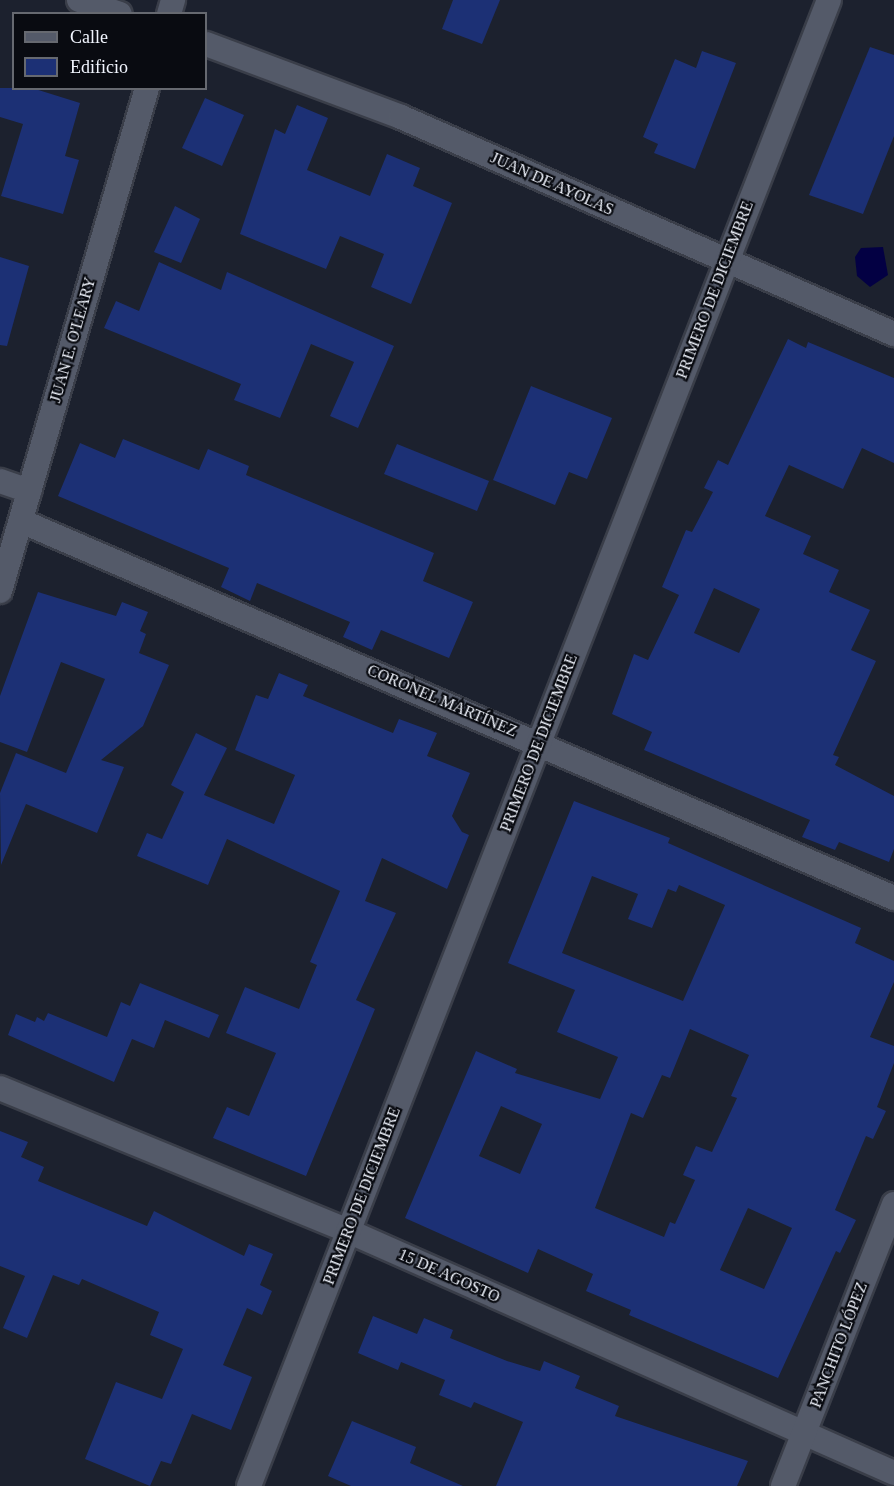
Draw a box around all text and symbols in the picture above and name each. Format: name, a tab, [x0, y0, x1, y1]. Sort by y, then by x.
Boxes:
legend	[12, 12, 207, 90]
text: Calle	[70, 27, 108, 47]
text: Edificio	[70, 57, 128, 77]
street label: JUAN DE AYOLAS	[487, 148, 617, 220]
street label: PRIMERO DE DICIEMBRE	[672, 199, 758, 381]
street label: JUAN E. O'LEARY	[46, 275, 100, 405]
street label: PRIMERO DE DICIEMBRE	[496, 652, 582, 834]
street label: CORONEL MARTÍNEZ	[364, 661, 520, 741]
street label: PRIMERO DE DICIEMBRE	[319, 1105, 405, 1287]
street label: 15 DE AGOSTO	[395, 1245, 503, 1307]
street label: PANCHITO LÓPEZ	[806, 1280, 872, 1410]

